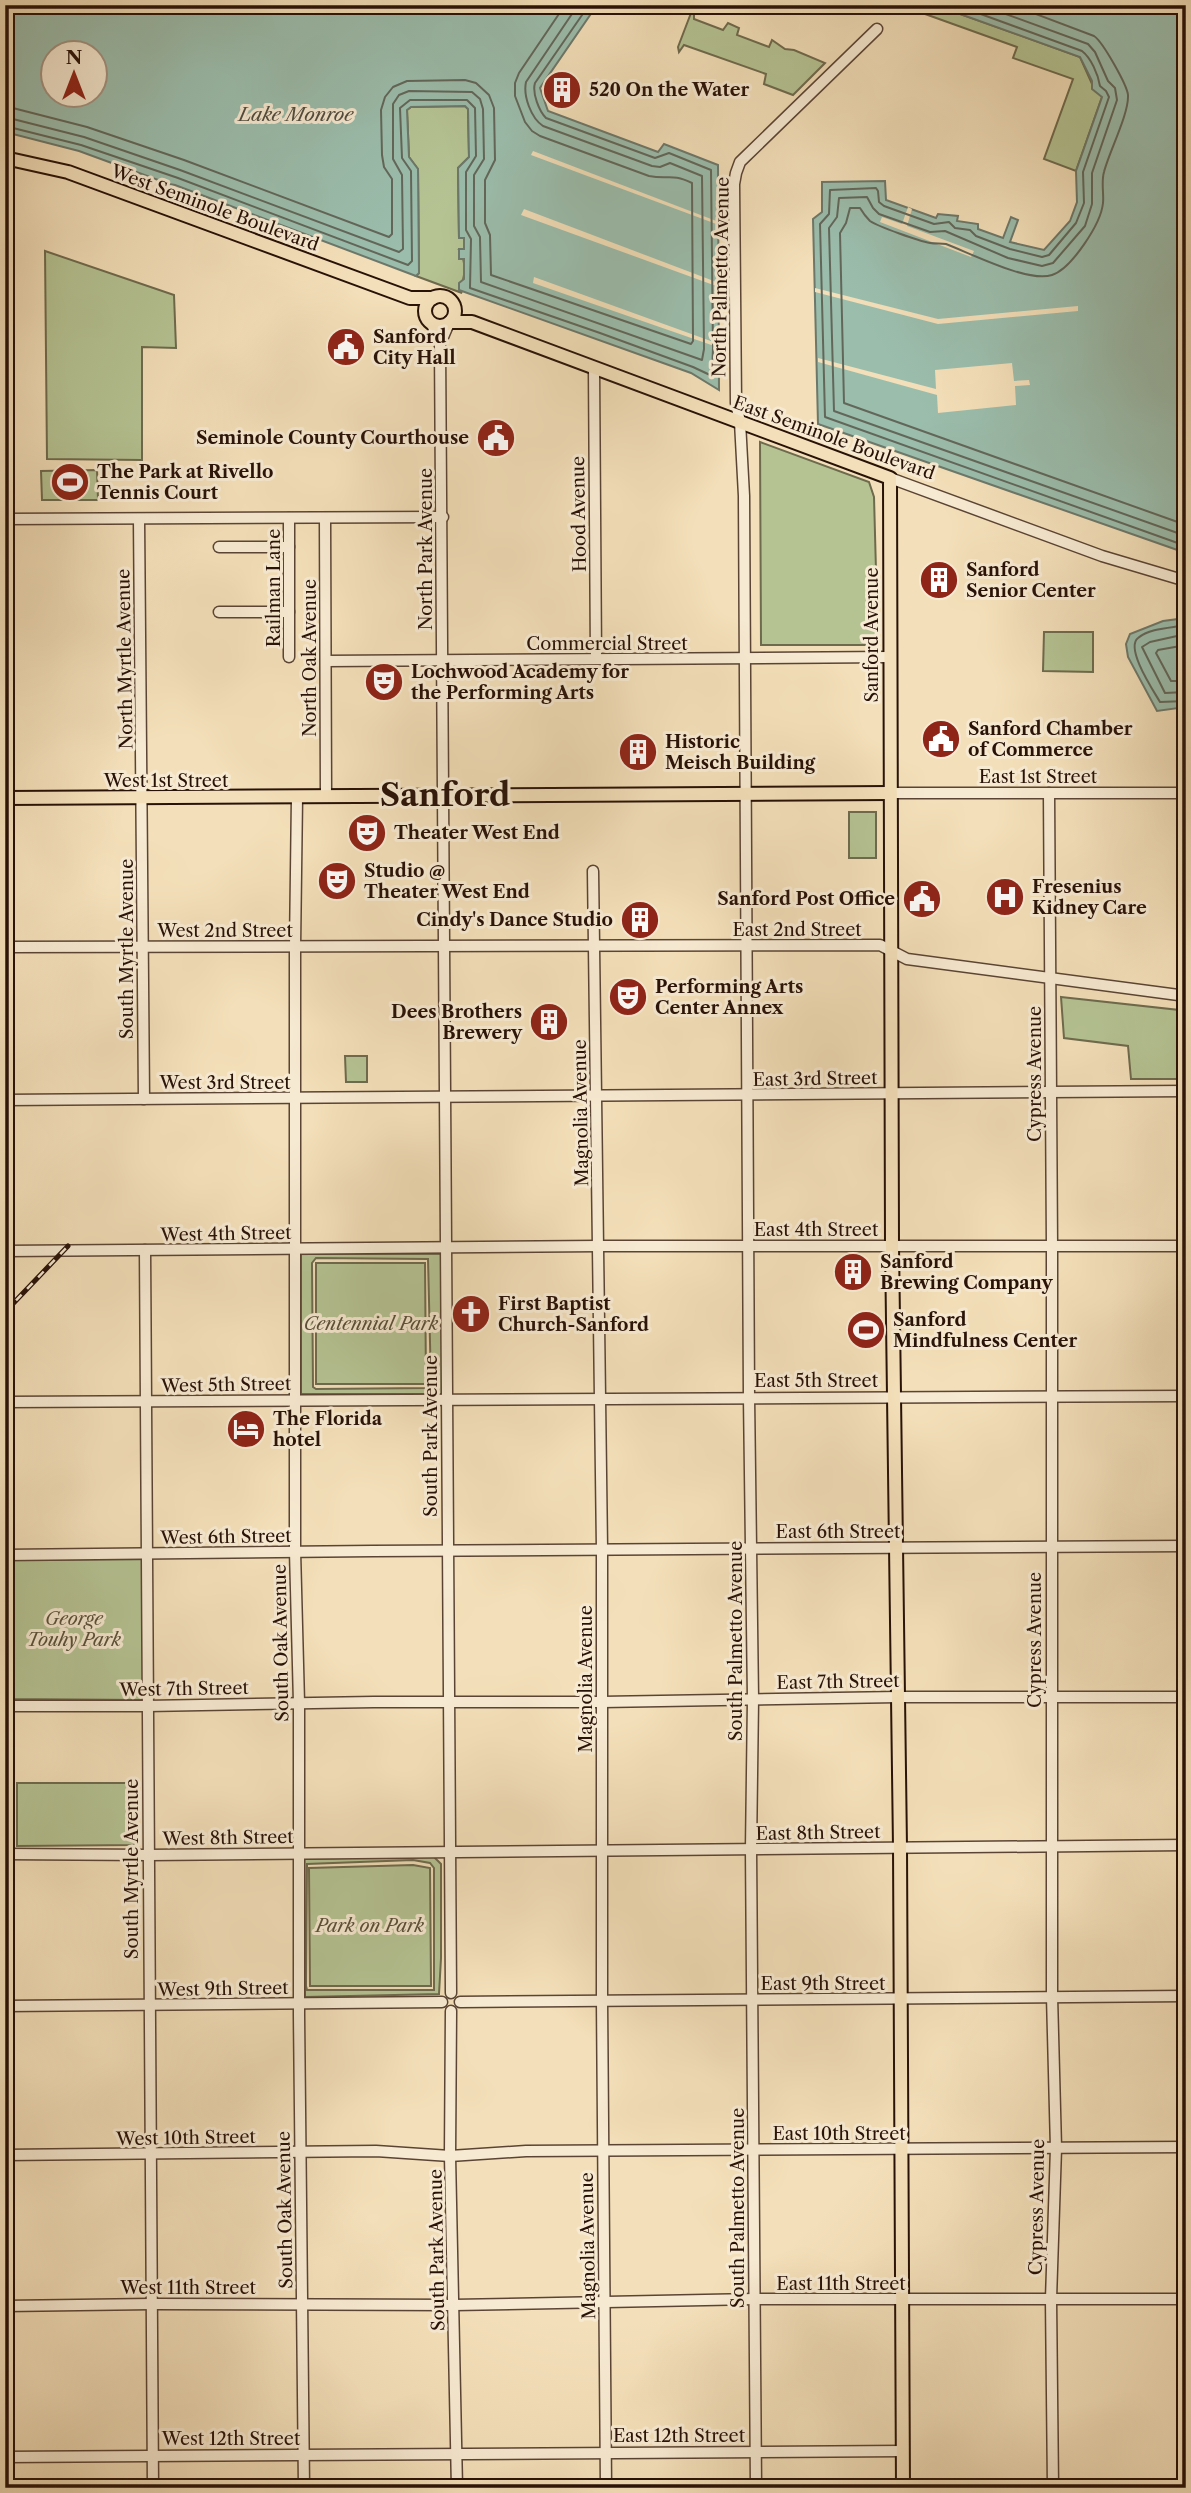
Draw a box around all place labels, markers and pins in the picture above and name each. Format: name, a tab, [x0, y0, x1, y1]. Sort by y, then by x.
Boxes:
building icon: 520 On the Water	[541, 69, 583, 111]
place label: 520 On the Water	[589, 79, 749, 101]
public building icon: Sanford City Hall	[325, 326, 367, 368]
place label: Sanford City Hall	[373, 326, 456, 369]
public building icon: Seminole County Courthouse	[475, 417, 517, 459]
place label: Seminole County Courthouse	[196, 427, 469, 449]
sports icon: The Park at Rivello Tennis Court	[49, 461, 91, 503]
place label: The Park at Rivello Tennis Court	[97, 461, 273, 504]
building icon: Sanford Senior Center	[918, 559, 960, 601]
place label: Sanford Senior Center	[966, 559, 1096, 602]
theatre icon: Lochwood Academy for the Performing Arts	[363, 661, 405, 703]
place label: Lochwood Academy for the Performing Arts	[411, 661, 629, 704]
public building icon: Sanford Chamber of Commerce	[920, 718, 962, 760]
place label: Sanford Chamber of Commerce	[968, 718, 1133, 761]
building icon: Historic Meisch Building	[617, 731, 659, 773]
place label: Historic Meisch Building	[665, 731, 816, 774]
theatre icon: Theater West End	[346, 812, 388, 854]
place label: Theater West End	[394, 822, 560, 844]
theatre icon: Studio @ Theater West End	[316, 860, 358, 902]
place label: Studio @ Theater West End	[364, 860, 530, 903]
hospital icon: Fresenius Kidney Care	[984, 876, 1026, 918]
place label: Fresenius Kidney Care	[1032, 876, 1147, 919]
public building icon: Sanford Post Office	[901, 878, 943, 920]
place label: Sanford Post Office	[717, 888, 895, 910]
building icon: Cindy's Dance Studio	[619, 899, 661, 941]
place label: Cindy's Dance Studio	[416, 909, 613, 931]
theatre icon: Performing Arts Center Annex	[607, 976, 649, 1018]
place label: Performing Arts Center Annex	[655, 976, 803, 1019]
place label: Dees Brothers Brewery	[391, 1001, 523, 1044]
building icon: Dees Brothers Brewery	[528, 1001, 570, 1043]
building icon: Sanford Brewing Company	[832, 1251, 874, 1293]
place label: Sanford Brewing Company	[880, 1251, 1054, 1294]
church icon: First Baptist Church-Sanford	[450, 1293, 492, 1335]
place label: First Baptist Church-Sanford	[498, 1293, 649, 1336]
sports icon: Sanford Mindfulness Center	[845, 1309, 887, 1351]
place label: Sanford Mindfulness Center	[893, 1309, 1077, 1352]
hotel icon: The Florida hotel	[225, 1408, 267, 1450]
place label: The Florida hotel	[273, 1408, 383, 1451]

